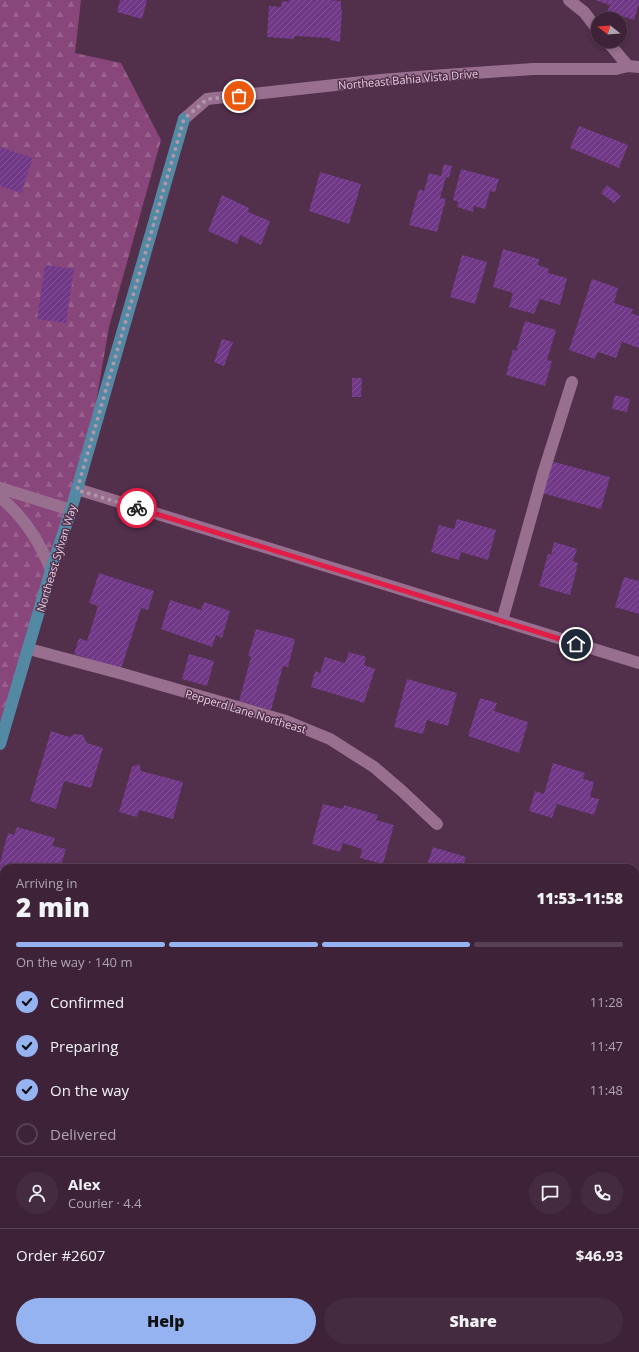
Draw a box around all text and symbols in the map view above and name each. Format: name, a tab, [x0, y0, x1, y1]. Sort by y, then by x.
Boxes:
north arrow	[591, 12, 627, 48]
map controls	[591, 12, 627, 48]
street label: Northeast Bahia Vista Drive	[337, 65, 479, 93]
pin	[222, 79, 256, 113]
icon: bag	[228, 85, 250, 107]
courier	[117, 488, 157, 528]
icon: bike	[126, 497, 148, 519]
street label: Northeast Sylvan Way	[33, 502, 80, 614]
pin	[559, 627, 593, 661]
icon: home	[565, 633, 587, 655]
street label: Pepperd Lane Northeast	[184, 685, 308, 737]
text: Arriving in	[16, 874, 78, 892]
text: 11:53–11:58	[537, 888, 623, 908]
text: 2 min	[16, 889, 90, 925]
text: On the way · 140 m	[16, 953, 132, 971]
icon: check	[16, 991, 38, 1013]
text: Confirmed	[50, 992, 124, 1012]
text: 11:28	[590, 993, 623, 1011]
icon: check	[16, 1035, 38, 1057]
text: Preparing	[50, 1036, 118, 1056]
text: 11:47	[590, 1037, 623, 1055]
icon: check	[16, 1079, 38, 1101]
text: On the way	[50, 1080, 129, 1100]
text: 11:48	[590, 1081, 623, 1099]
text: Delivered	[50, 1124, 117, 1144]
button: person	[16, 1172, 58, 1214]
button: chat	[529, 1172, 571, 1214]
button: phone	[581, 1172, 623, 1214]
text: Alex	[68, 1174, 100, 1194]
text: Courier · 4.4	[68, 1194, 142, 1212]
text: Order #2607	[16, 1245, 105, 1265]
text: $46.93	[576, 1245, 623, 1265]
button: Help	[16, 1298, 316, 1344]
button: Share	[324, 1298, 623, 1344]

